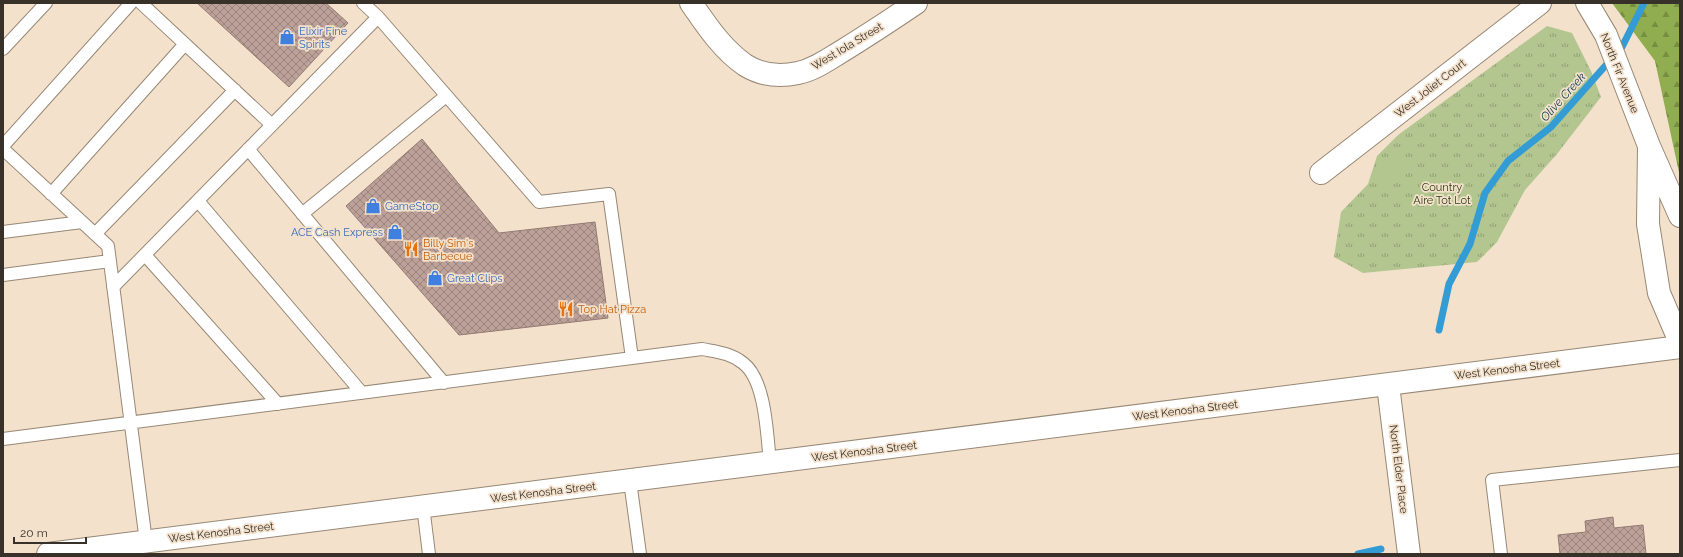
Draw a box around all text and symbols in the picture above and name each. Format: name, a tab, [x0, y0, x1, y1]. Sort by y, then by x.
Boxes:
street label: West Iola Street	[809, 20, 885, 73]
place label: Elixir Fine Spirits	[299, 25, 348, 51]
shop icon: Elixir Fine Spirits	[278, 28, 296, 46]
street label: North Fir Avenue	[1598, 31, 1642, 116]
street label: West Joliet Court	[1392, 56, 1469, 120]
water label: Olive Creek	[1537, 69, 1589, 124]
park label: Country Aire Tot Lot	[1413, 181, 1471, 207]
shop icon: GameStop	[364, 197, 382, 215]
place label: GameStop	[385, 200, 439, 213]
shop icon: ACE Cash Express	[386, 223, 404, 241]
place label: ACE Cash Express	[291, 226, 383, 239]
place label: Billy Sim's Barbecue	[423, 237, 473, 263]
restaurant icon: Billy Sim's Barbecue	[402, 240, 420, 258]
shop icon: Great Clips	[426, 269, 444, 287]
place label: Great Clips	[447, 272, 503, 285]
restaurant icon: Top Hat Pizza	[557, 300, 575, 318]
place label: Top Hat Pizza	[578, 303, 646, 316]
street label: West Kenosha Street	[1454, 357, 1561, 382]
street label: West Kenosha Street	[1132, 398, 1239, 423]
street label: North Elder Place	[1387, 424, 1410, 515]
street label: West Kenosha Street	[811, 439, 918, 464]
street label: West Kenosha Street	[490, 480, 597, 505]
scale bar	[14, 519, 86, 545]
street label: West Kenosha Street	[168, 520, 275, 545]
text: 20 m	[20, 526, 48, 540]

